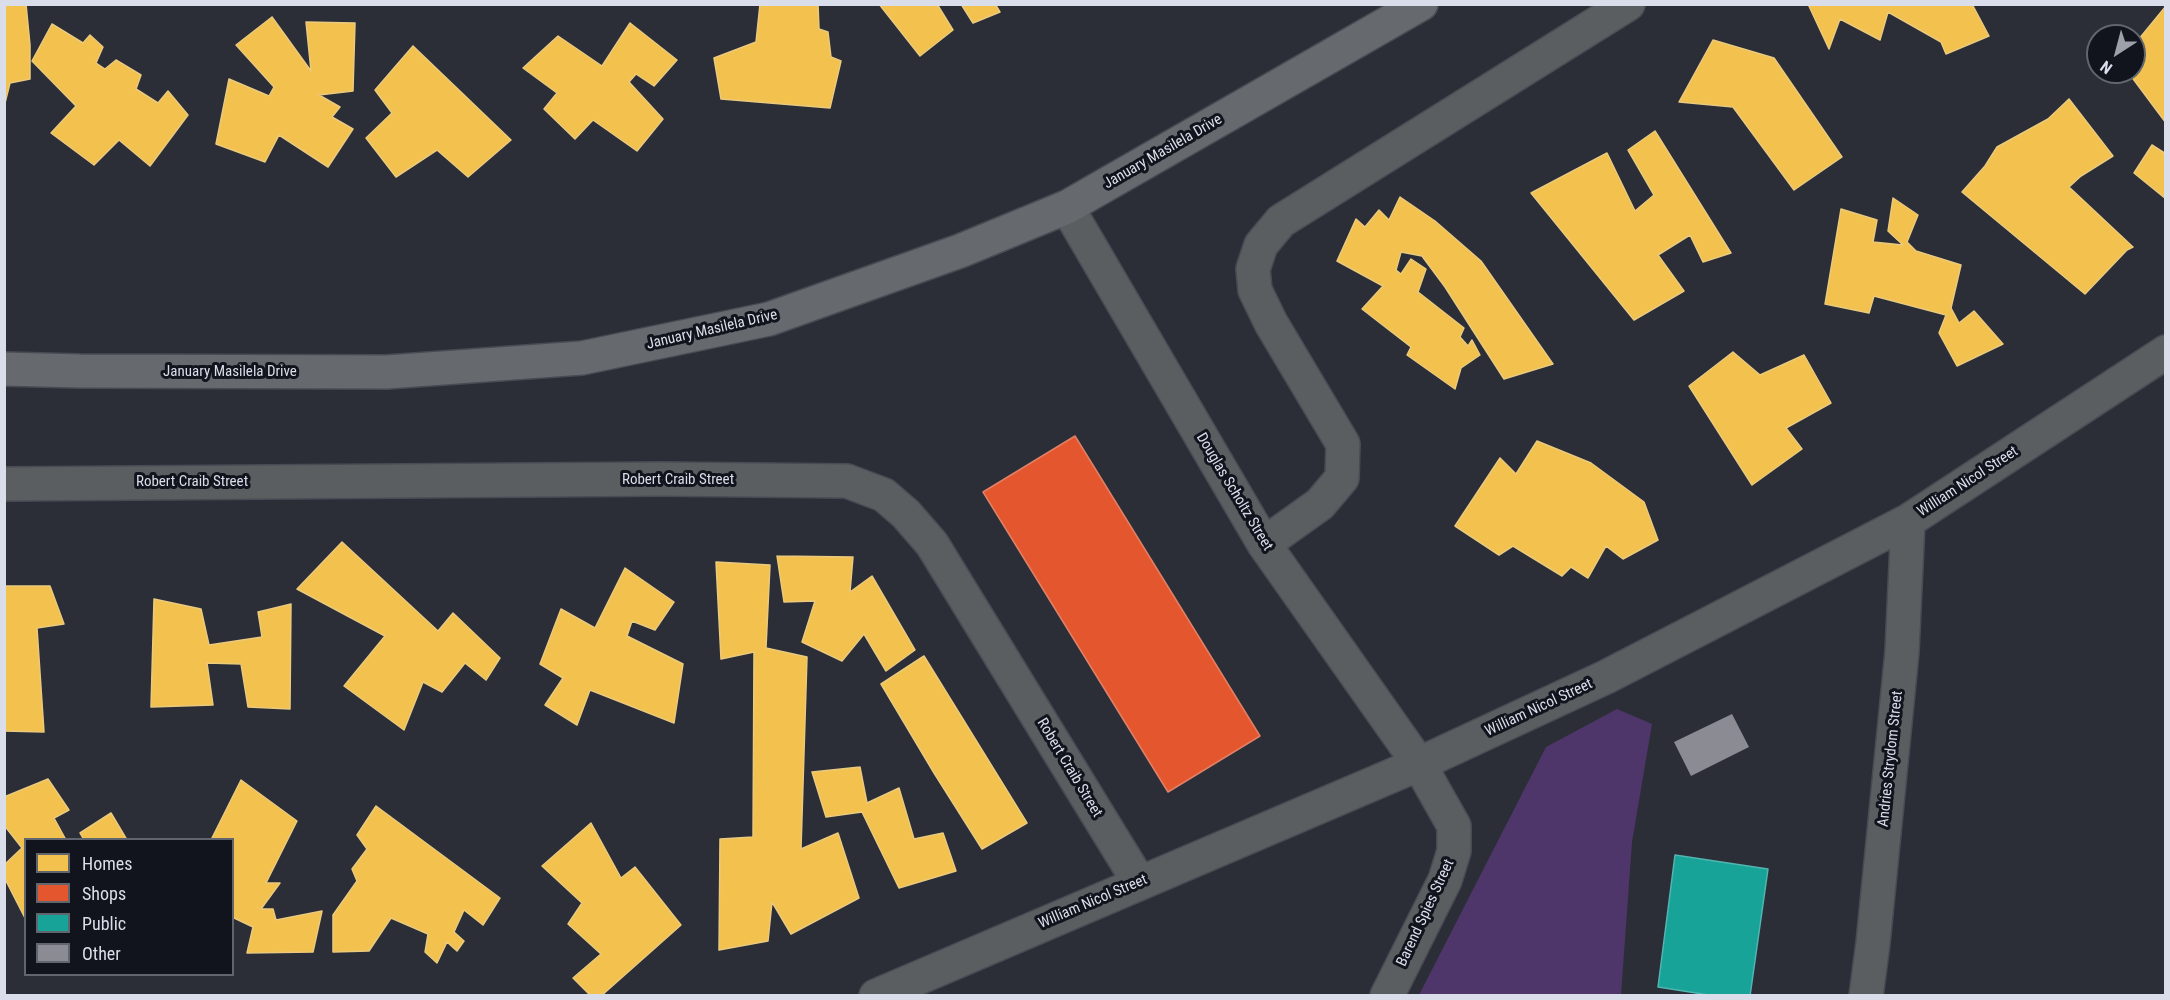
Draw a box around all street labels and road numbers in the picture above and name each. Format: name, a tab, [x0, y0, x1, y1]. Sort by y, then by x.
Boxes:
street label: January Masilela Drive	[1101, 111, 1225, 193]
street label: January Masilela Drive	[645, 306, 779, 354]
street label: January Masilela Drive	[163, 363, 297, 381]
street label: Douglas Scholtz Street	[1192, 430, 1276, 554]
street label: William Nicol Street	[1914, 443, 2022, 521]
street label: Robert Craib Street	[622, 471, 734, 489]
street label: Robert Craib Street	[136, 473, 248, 491]
street label: William Nicol Street	[1482, 675, 1596, 741]
street label: Andries Strydom Street	[1875, 690, 1907, 828]
street label: Robert Craib Street	[1032, 715, 1106, 821]
street label: Barend Spies Street	[1393, 857, 1459, 969]
street label: William Nicol Street	[1036, 871, 1150, 933]

